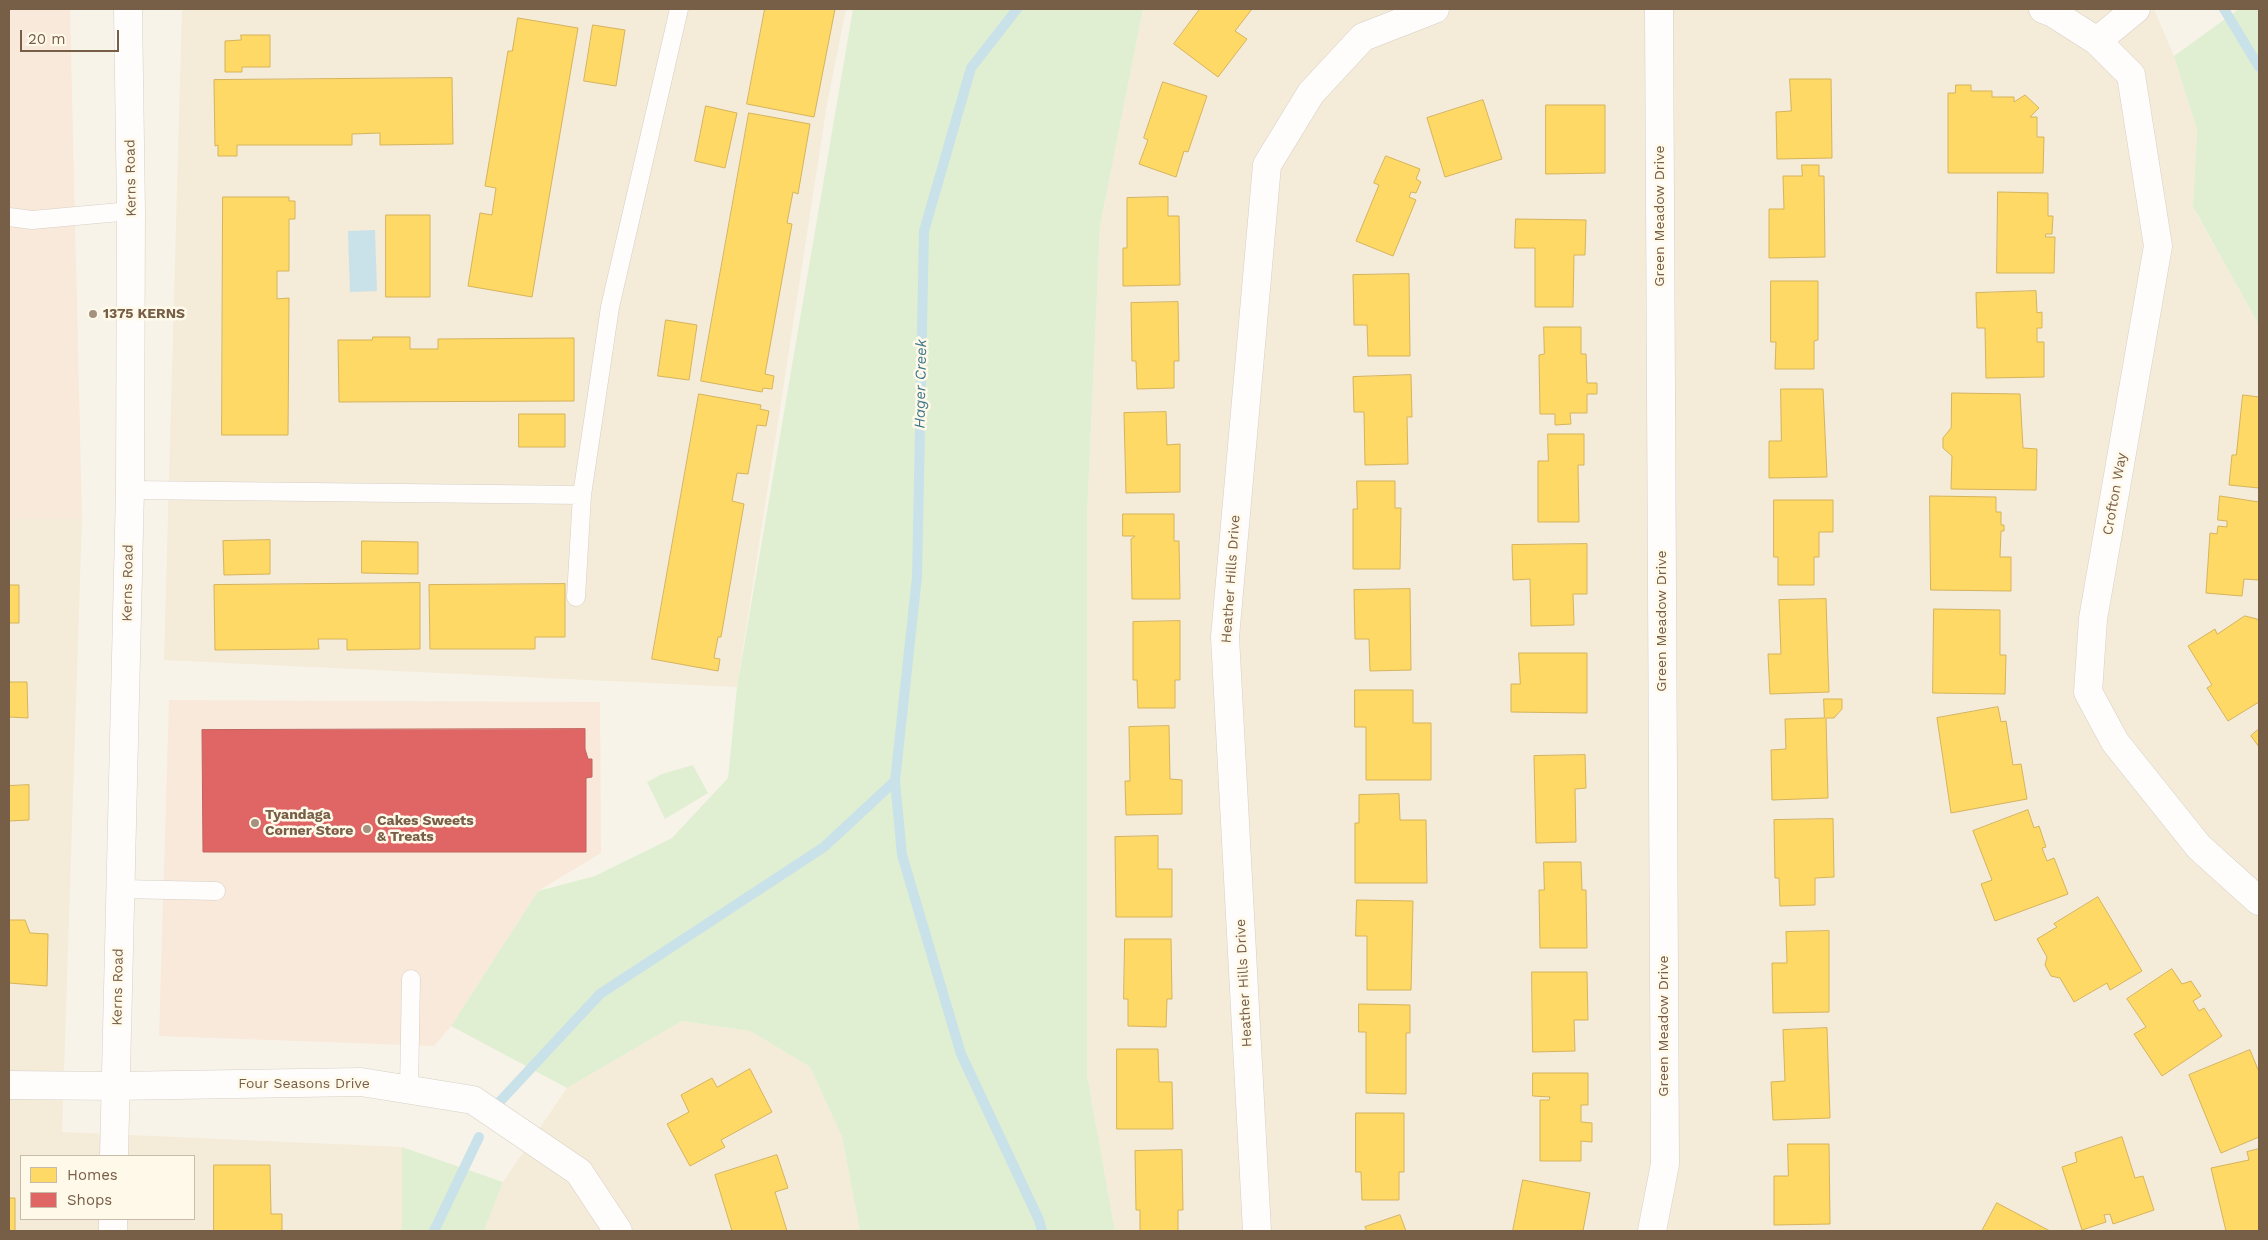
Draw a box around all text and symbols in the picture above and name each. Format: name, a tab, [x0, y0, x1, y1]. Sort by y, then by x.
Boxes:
scale bar	[22, 20, 121, 52]
text: 20 m	[28, 30, 66, 48]
street label: Kerns Road	[122, 139, 140, 217]
street label: Green Meadow Drive	[1652, 145, 1668, 287]
place label: 1375 KERNS	[103, 306, 185, 322]
marker: 1375 KERNS	[87, 308, 99, 320]
water label: Hager Creek	[911, 339, 931, 429]
street label: Crofton Way	[2099, 451, 2131, 537]
street label: Heather Hills Drive	[1218, 514, 1244, 644]
street label: Kerns Road	[119, 544, 137, 622]
street label: Green Meadow Drive	[1654, 550, 1670, 692]
place label: Tyandaga Corner Store	[265, 807, 353, 840]
place label: Cakes Sweets & Treats	[377, 813, 474, 846]
marker: Tyandaga Corner Store	[249, 817, 261, 829]
marker: Cakes Sweets & Treats	[361, 823, 373, 835]
street label: Heather Hills Drive	[1232, 918, 1256, 1048]
street label: Kerns Road	[109, 948, 127, 1026]
street label: Green Meadow Drive	[1656, 955, 1672, 1097]
street label: Four Seasons Drive	[238, 1076, 370, 1092]
legend	[20, 1155, 195, 1220]
text: Homes	[67, 1166, 118, 1184]
text: Shops	[67, 1191, 112, 1209]

